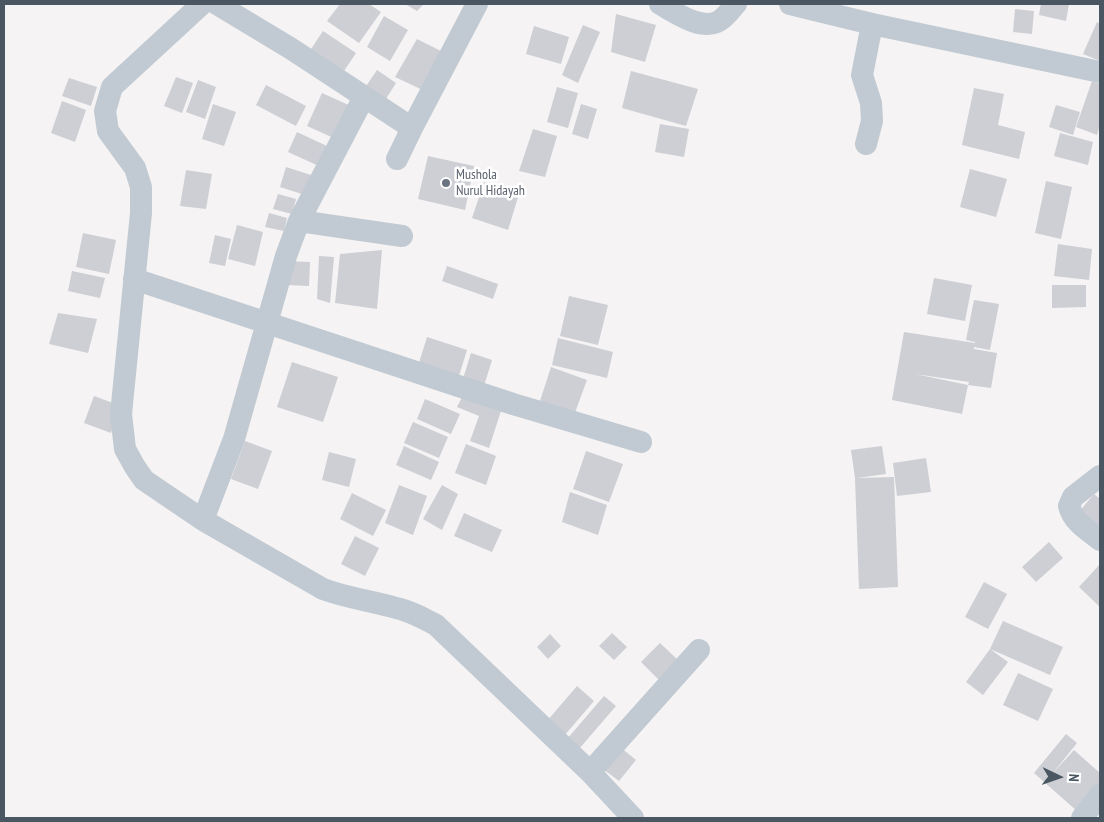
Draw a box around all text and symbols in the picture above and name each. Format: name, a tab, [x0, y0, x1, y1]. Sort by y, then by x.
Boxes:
place label: Mushola Nurul Hidayah	[456, 167, 525, 200]
marker: Mushola Nurul Hidayah	[440, 177, 452, 189]
north arrow	[1034, 752, 1084, 802]
text: N	[1065, 774, 1083, 782]

